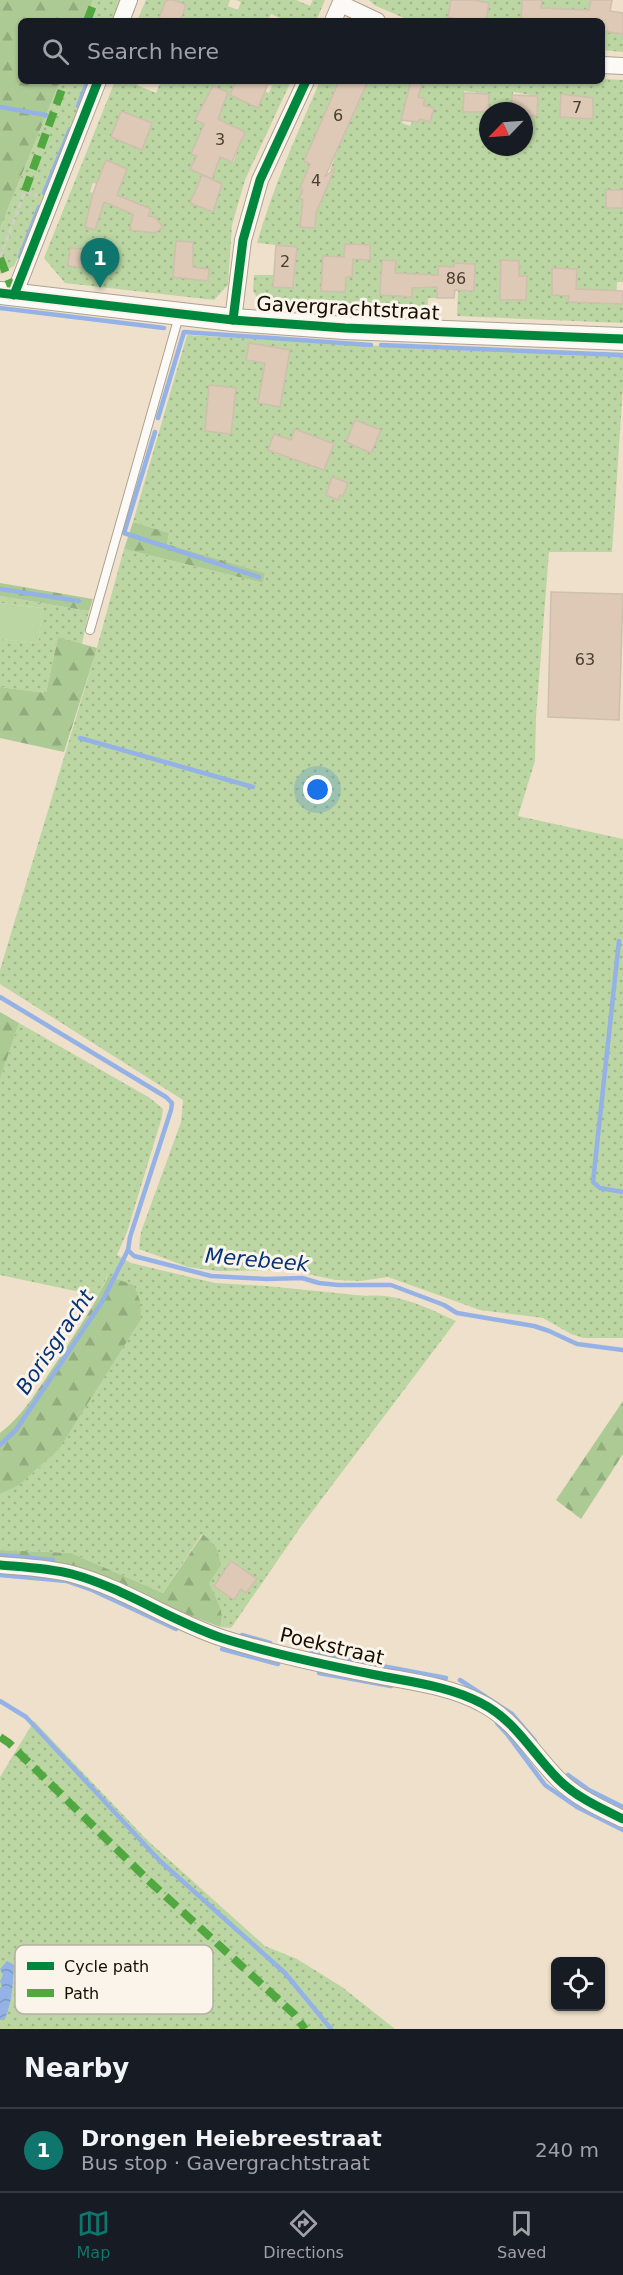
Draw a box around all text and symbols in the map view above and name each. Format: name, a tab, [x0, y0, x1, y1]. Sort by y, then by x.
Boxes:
search box	[18, 18, 605, 84]
icon: search	[39, 35, 72, 68]
text: Search here	[87, 39, 219, 64]
house number: 7	[572, 98, 582, 117]
north arrow	[479, 102, 533, 156]
house number: 6	[333, 106, 343, 125]
house number: 3	[215, 130, 225, 149]
house number: 4	[311, 171, 321, 190]
pin: 1	[80, 238, 120, 288]
house number: 2	[280, 252, 290, 271]
house number: 86	[446, 269, 466, 288]
street label: Gavergrachtstraat	[256, 291, 440, 325]
house number: 63	[575, 650, 595, 669]
your location	[303, 775, 332, 804]
water label: Merebeek	[204, 1244, 311, 1277]
water label: Borisgracht	[11, 1285, 99, 1399]
street label: Poekstraat	[278, 1622, 387, 1670]
legend	[15, 1945, 213, 2014]
text: Cycle path	[64, 1957, 149, 1976]
map controls	[551, 1957, 605, 2011]
button: locate	[551, 1957, 605, 2011]
text: Path	[64, 1984, 99, 2003]
text: Nearby	[24, 2053, 129, 2083]
text: Drongen Heiebreestraat	[81, 2126, 382, 2151]
text: 1	[37, 2138, 50, 2162]
text: 240 m	[535, 2138, 599, 2162]
text: Bus stop · Gavergrachtstraat	[81, 2151, 370, 2175]
tab: Map	[77, 2207, 110, 2262]
tab: Directions	[263, 2207, 344, 2262]
tab: Saved	[497, 2207, 546, 2262]

